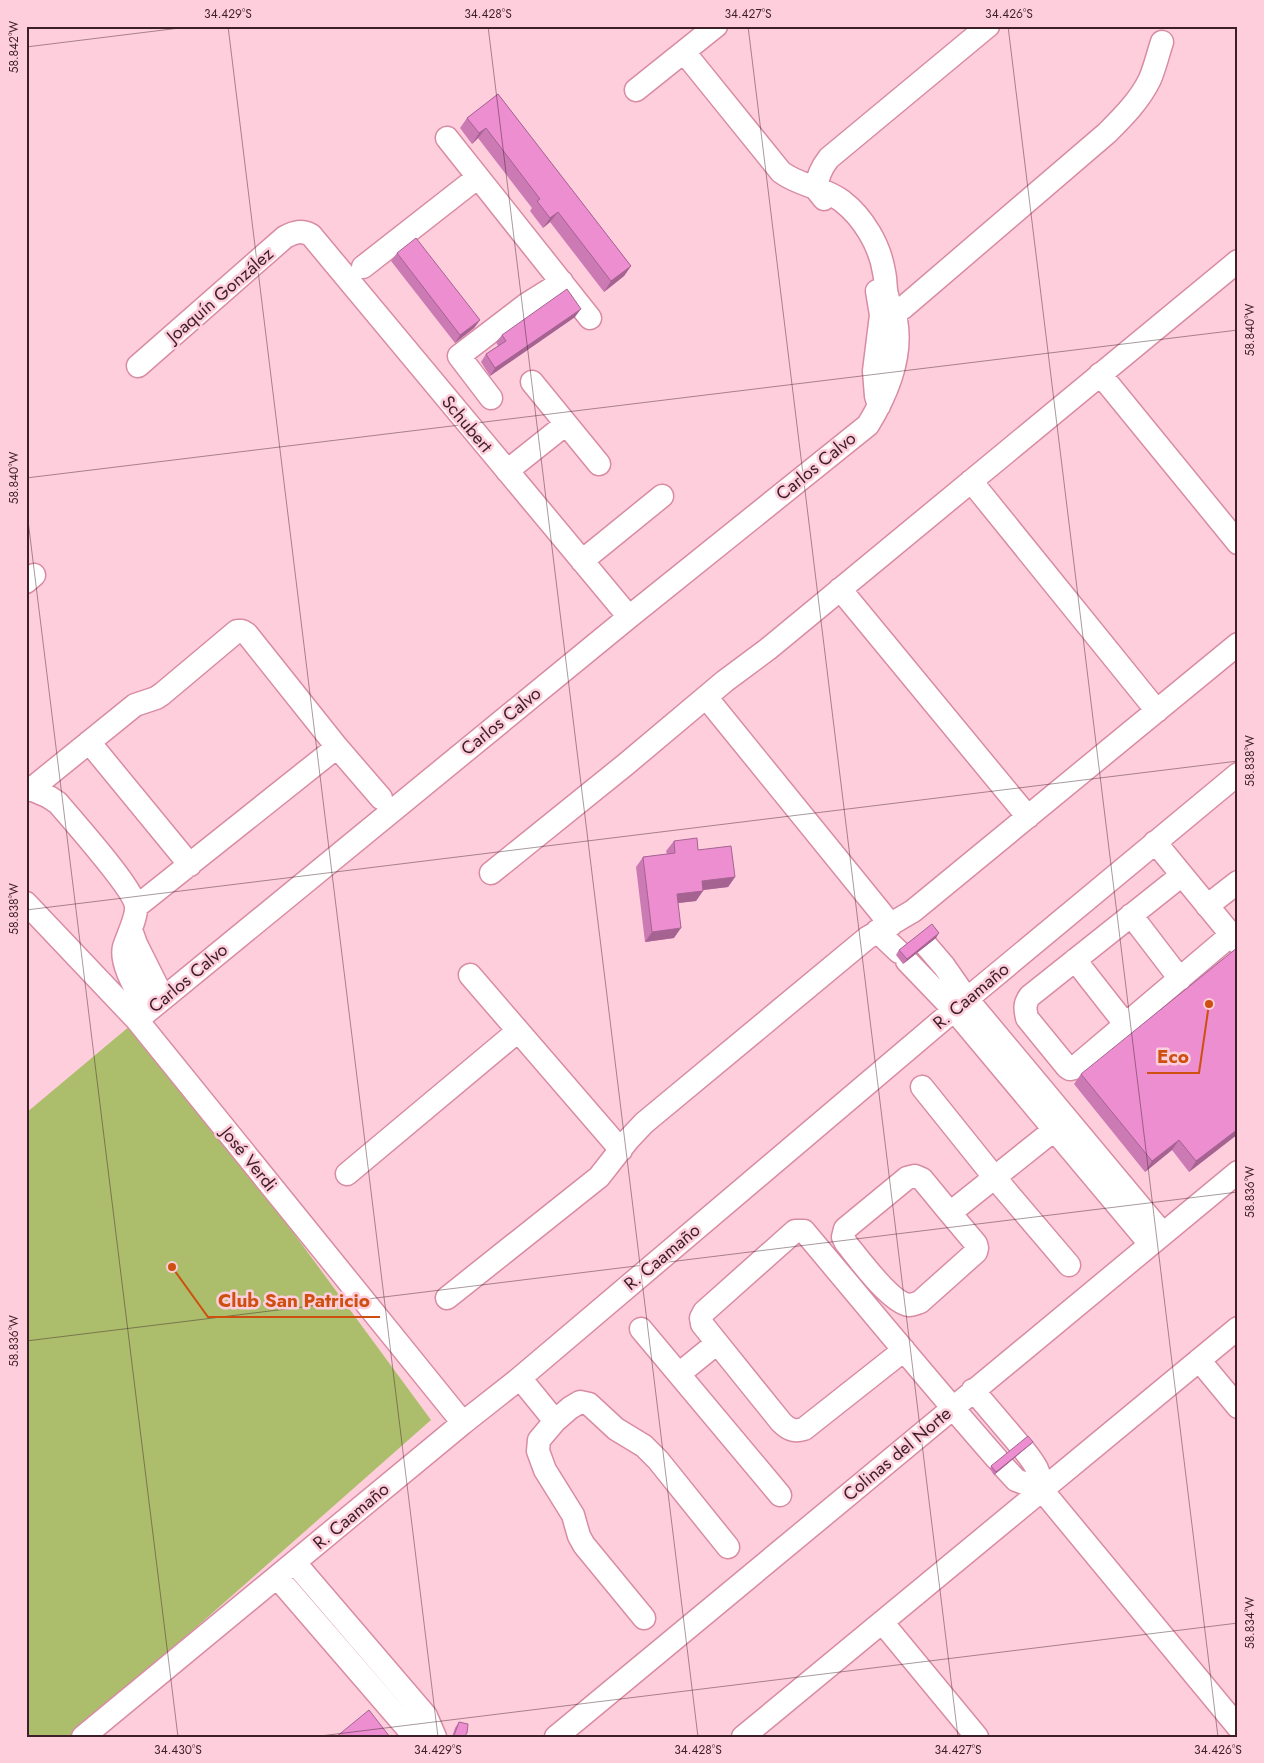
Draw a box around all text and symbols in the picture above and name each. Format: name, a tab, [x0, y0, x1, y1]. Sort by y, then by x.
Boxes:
text: 34.429°S	[204, 5, 252, 23]
text: 34.428°S	[464, 5, 512, 23]
text: 34.427°S	[724, 5, 772, 23]
text: 34.426°S	[985, 5, 1033, 23]
text: 58.842°W	[5, 21, 23, 73]
street label: Joaquín González	[160, 241, 280, 350]
text: 58.840°W	[1241, 304, 1259, 356]
street label: Schubert	[435, 390, 499, 459]
street label: Carlos Calvo	[770, 425, 862, 506]
text: 58.840°W	[5, 452, 23, 504]
street label: Carlos Calvo	[455, 680, 547, 761]
text: 58.838°W	[1241, 735, 1259, 787]
text: 58.838°W	[5, 883, 23, 935]
street label: Carlos Calvo	[143, 937, 233, 1019]
street label: R. Caamaño	[927, 956, 1015, 1036]
callout: Eco	[1147, 1039, 1199, 1073]
text: Eco	[1157, 1043, 1189, 1070]
street label: José Verdi	[213, 1119, 283, 1197]
text: 58.836°W	[1241, 1166, 1259, 1218]
street label: R. Caamaño	[618, 1217, 706, 1297]
callout: Club San Patricio	[208, 1283, 380, 1317]
text: Club San Patricio	[218, 1287, 370, 1314]
text: 58.836°W	[5, 1315, 23, 1367]
street label: Colinas del Norte	[837, 1401, 957, 1507]
street label: R. Caamaño	[307, 1476, 395, 1556]
text: 58.834°W	[1241, 1597, 1259, 1649]
text: 34.430°S	[154, 1741, 202, 1759]
text: 34.429°S	[414, 1741, 462, 1759]
text: 34.428°S	[674, 1741, 722, 1759]
text: 34.427°S	[934, 1741, 982, 1759]
text: 34.426°S	[1194, 1741, 1242, 1759]

